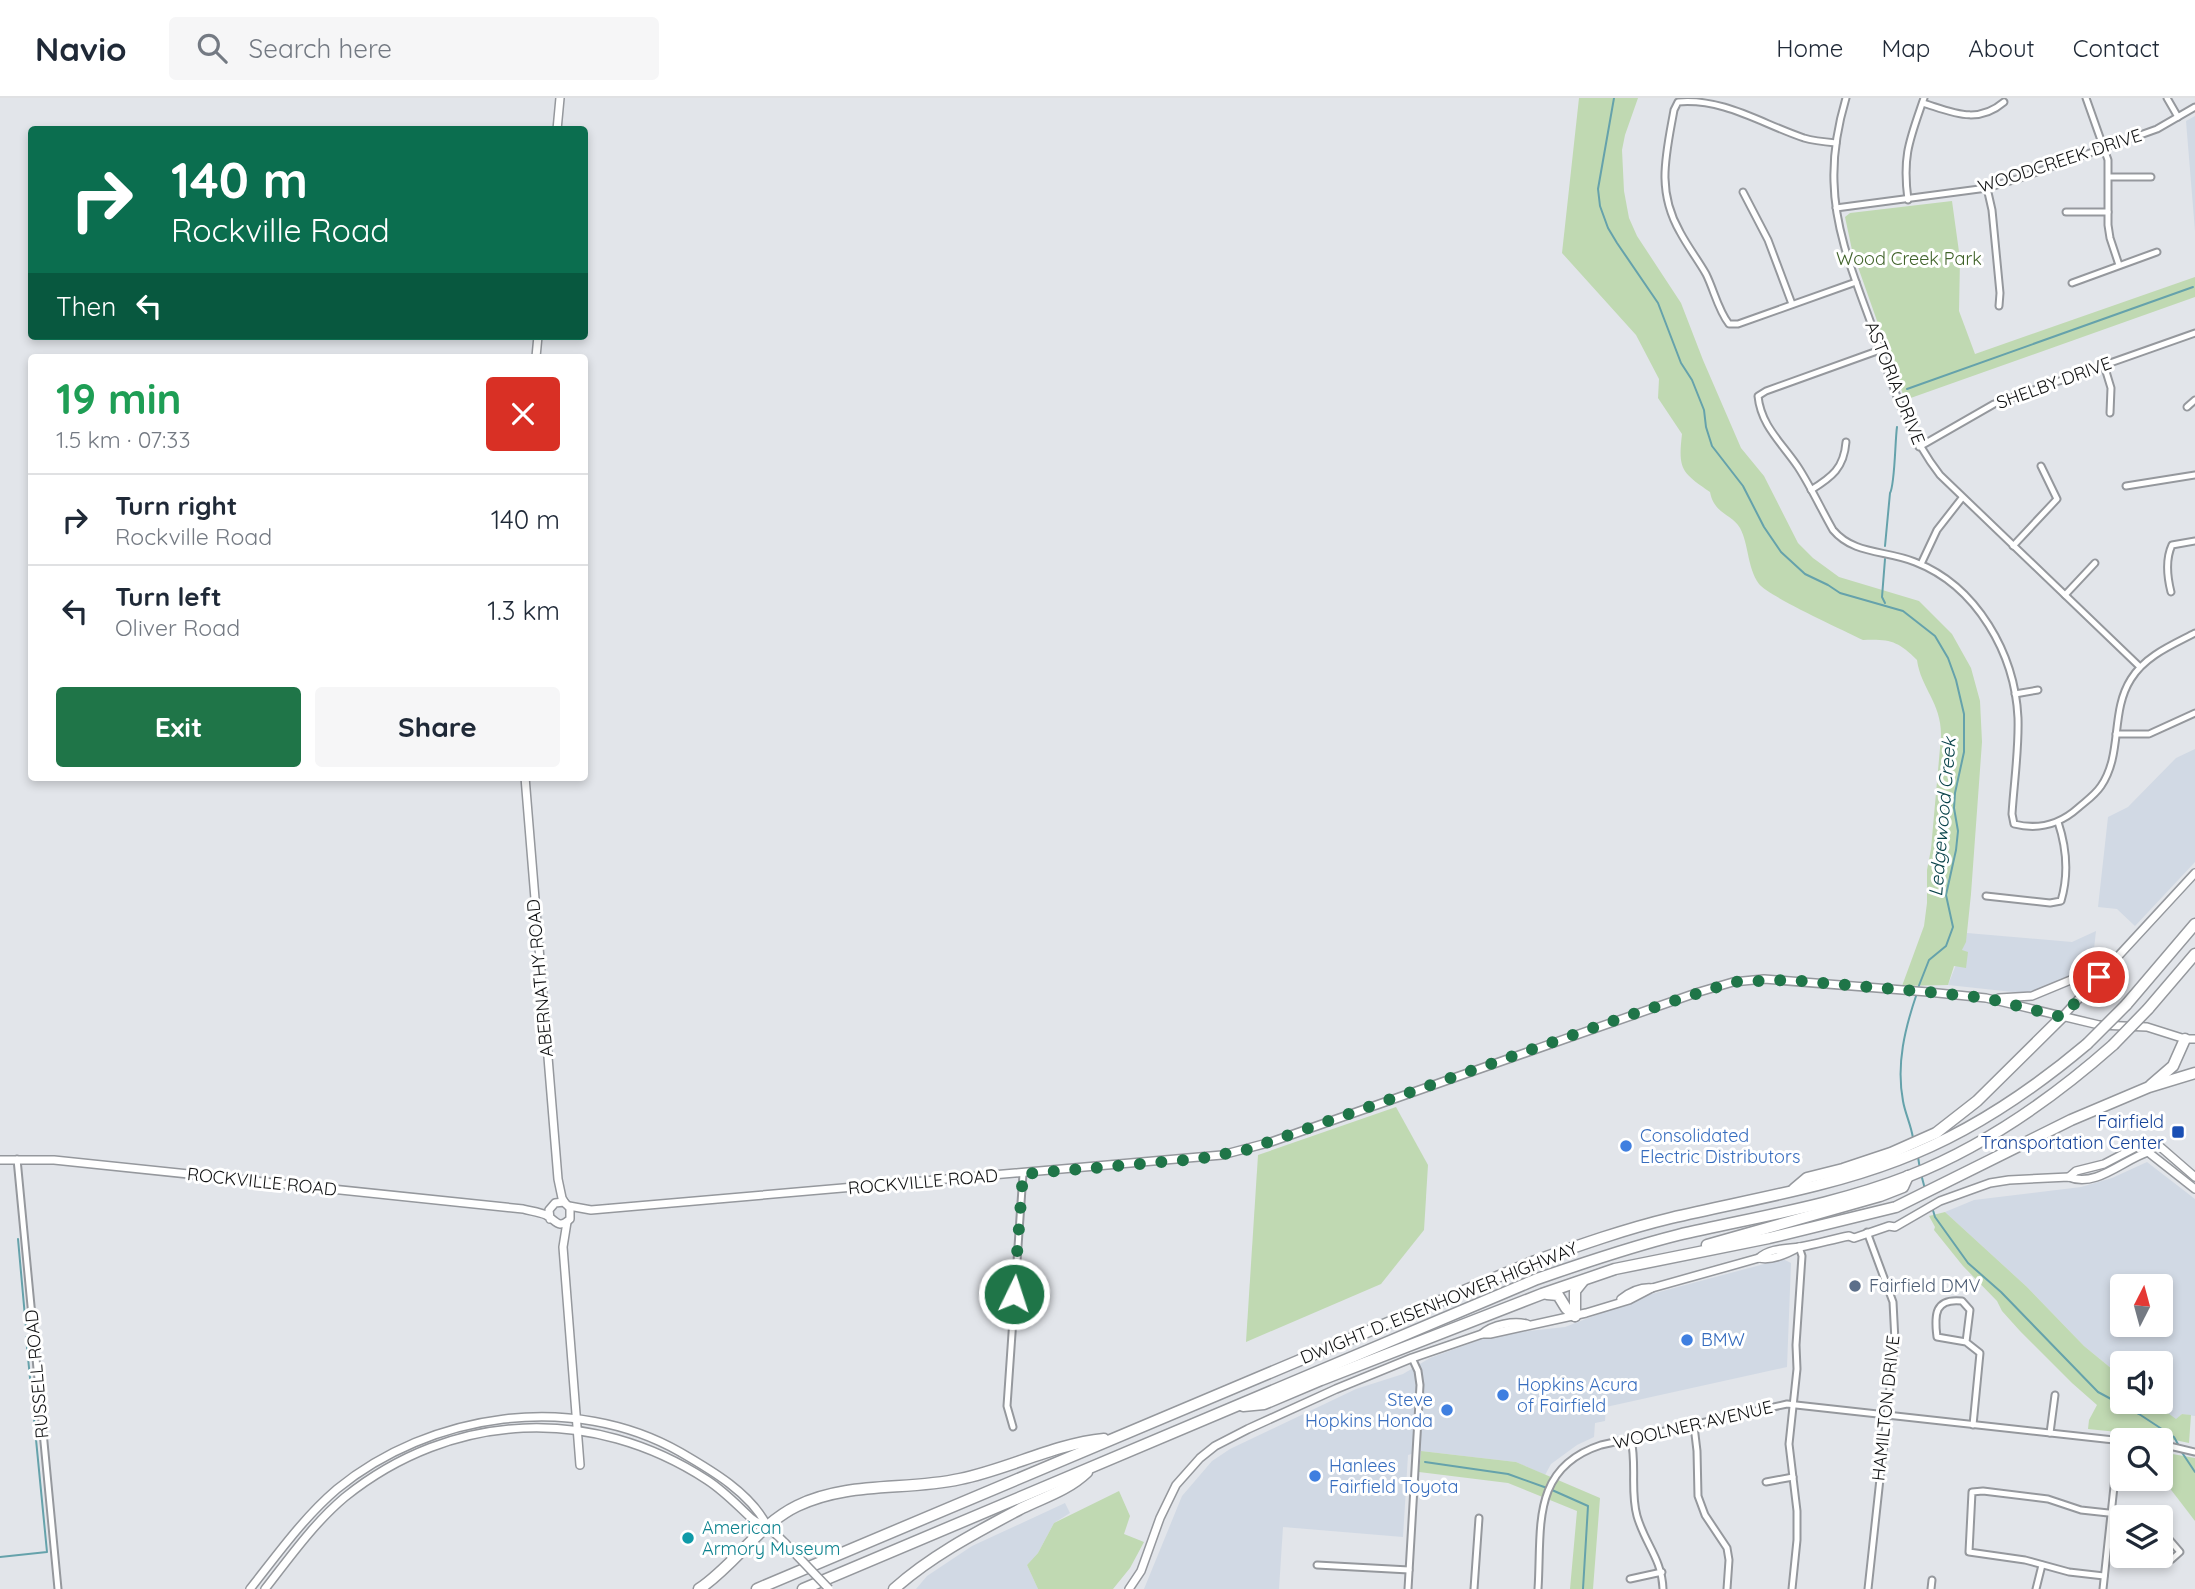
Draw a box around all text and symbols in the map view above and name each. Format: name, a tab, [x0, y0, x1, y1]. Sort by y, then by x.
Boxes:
search box	[169, 17, 659, 80]
text: Navio	[35, 28, 127, 69]
icon: search	[193, 29, 231, 67]
text: Search here	[249, 32, 392, 65]
text: Home	[1776, 33, 1843, 63]
text: Map	[1881, 33, 1930, 63]
text: About	[1968, 33, 2035, 63]
text: Contact	[2073, 33, 2160, 63]
street label: WOODCREEK DRIVE	[1975, 123, 2145, 198]
text: 140 m	[171, 149, 308, 210]
icon: right	[56, 154, 147, 245]
text: Rockville Road	[171, 210, 390, 250]
park label: Wood Creek Park	[1836, 247, 1982, 270]
icon: left	[130, 287, 168, 325]
text: Then	[56, 290, 116, 323]
street label: ASTORIA DRIVE	[1860, 318, 1931, 448]
street label: SHELBY DRIVE	[1993, 351, 2115, 414]
text: 19 min	[56, 372, 182, 425]
button: close	[486, 377, 560, 451]
text: 1.5 km · 07:33	[56, 425, 190, 454]
text: Turn right	[115, 489, 237, 522]
icon: right	[56, 501, 94, 539]
text: 140 m	[491, 503, 560, 536]
text: Rockville Road	[115, 522, 272, 551]
text: Turn left	[115, 580, 222, 613]
icon: left	[56, 592, 94, 630]
text: 1.3 km	[487, 594, 560, 627]
text: Oliver Road	[115, 613, 240, 642]
button: Exit	[56, 687, 301, 767]
button: Share	[315, 687, 560, 767]
water label: Ledgewood Creek	[1923, 735, 1961, 897]
street label: ABERNATHY ROAD	[521, 898, 558, 1058]
pin	[2069, 947, 2129, 1007]
icon: arrive	[2080, 958, 2118, 996]
place label: Fairfield Transportation Center	[1980, 1110, 2164, 1154]
place label: Consolidated Electric Distributors	[1640, 1124, 1800, 1168]
marker: Fairfield Transportation Center	[2170, 1124, 2186, 1140]
marker: Consolidated Electric Distributors	[1618, 1138, 1634, 1154]
street label: ROCKVILLE ROAD	[186, 1162, 338, 1201]
street label: ROCKVILLE ROAD	[847, 1163, 999, 1200]
street label: DWIGHT D. EISENHOWER HIGHWAY	[1297, 1236, 1581, 1369]
position arrow	[977, 1257, 1051, 1331]
place label: Fairfield DMV	[1869, 1274, 1981, 1297]
north arrow	[2110, 1274, 2174, 1337]
map controls	[2110, 1274, 2173, 1568]
marker: Fairfield DMV	[1847, 1278, 1863, 1294]
street label: RUSSELL ROAD	[19, 1309, 54, 1439]
place label: BMW	[1701, 1328, 1745, 1351]
marker: BMW	[1679, 1332, 1695, 1348]
street label: HAMILTON DRIVE	[1866, 1334, 1905, 1482]
button: sound	[2110, 1351, 2173, 1414]
place label: Hopkins Acura of Fairfield	[1517, 1373, 1638, 1417]
marker: Hopkins Acura of Fairfield	[1495, 1387, 1511, 1403]
place label: Steve Hopkins Honda	[1305, 1388, 1433, 1432]
street label: WOOLNER AVENUE	[1611, 1395, 1775, 1454]
marker: Steve Hopkins Honda	[1439, 1402, 1455, 1418]
button: search	[2110, 1428, 2173, 1491]
place label: Hanlees Fairfield Toyota	[1329, 1454, 1458, 1498]
marker: Hanlees Fairfield Toyota	[1307, 1468, 1323, 1484]
button: layers	[2110, 1505, 2173, 1568]
place label: American Armory Museum	[702, 1516, 840, 1560]
marker: American Armory Museum	[680, 1530, 696, 1546]

